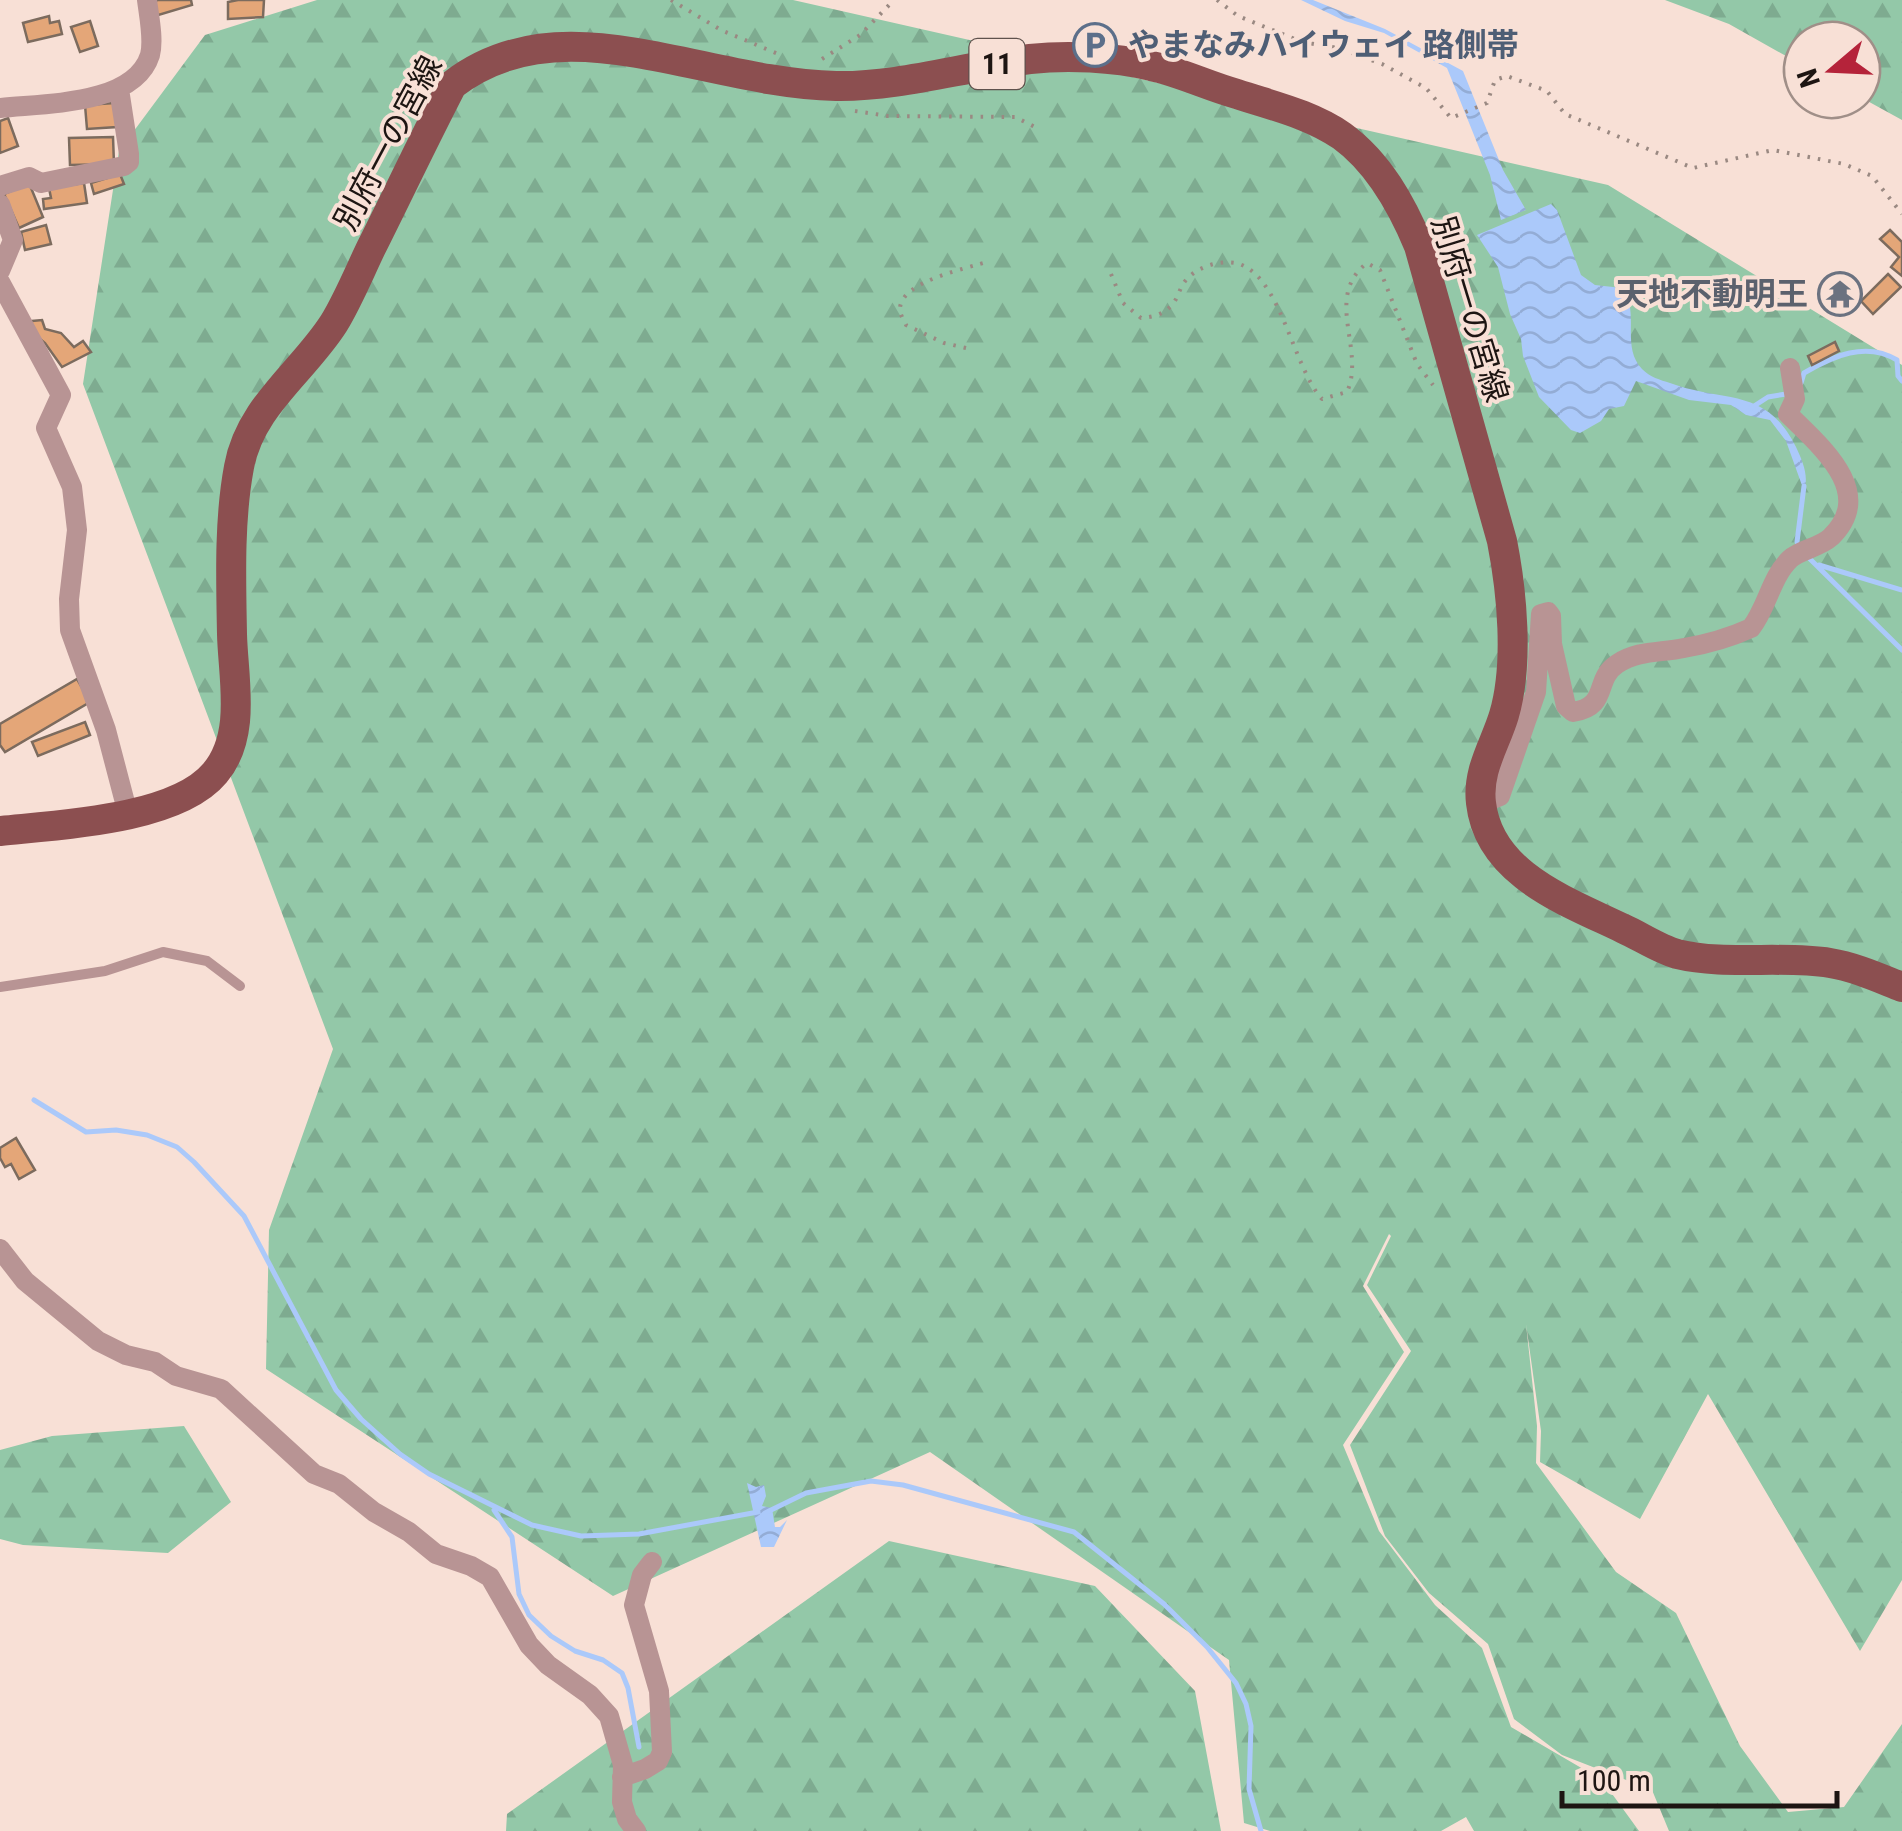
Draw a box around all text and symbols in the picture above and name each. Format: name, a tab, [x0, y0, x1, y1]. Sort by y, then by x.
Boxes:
north arrow	[1782, 20, 1882, 120]
parking icon: やまなみハイウェイ 路側帯	[1072, 22, 1118, 68]
place label: やまなみハイウェイ 路側帯	[1128, 26, 1519, 64]
road number: 11	[970, 39, 1024, 89]
street label: 別府一の宮線	[326, 49, 450, 237]
text: N	[1790, 64, 1827, 91]
street label: 別府一の宮線	[1424, 212, 1516, 406]
temple icon: 天地不動明王	[1817, 271, 1863, 317]
place label: 天地不動明王	[1616, 275, 1808, 313]
scale bar	[1562, 1746, 1837, 1808]
text: 100 m	[1577, 1763, 1651, 1798]

